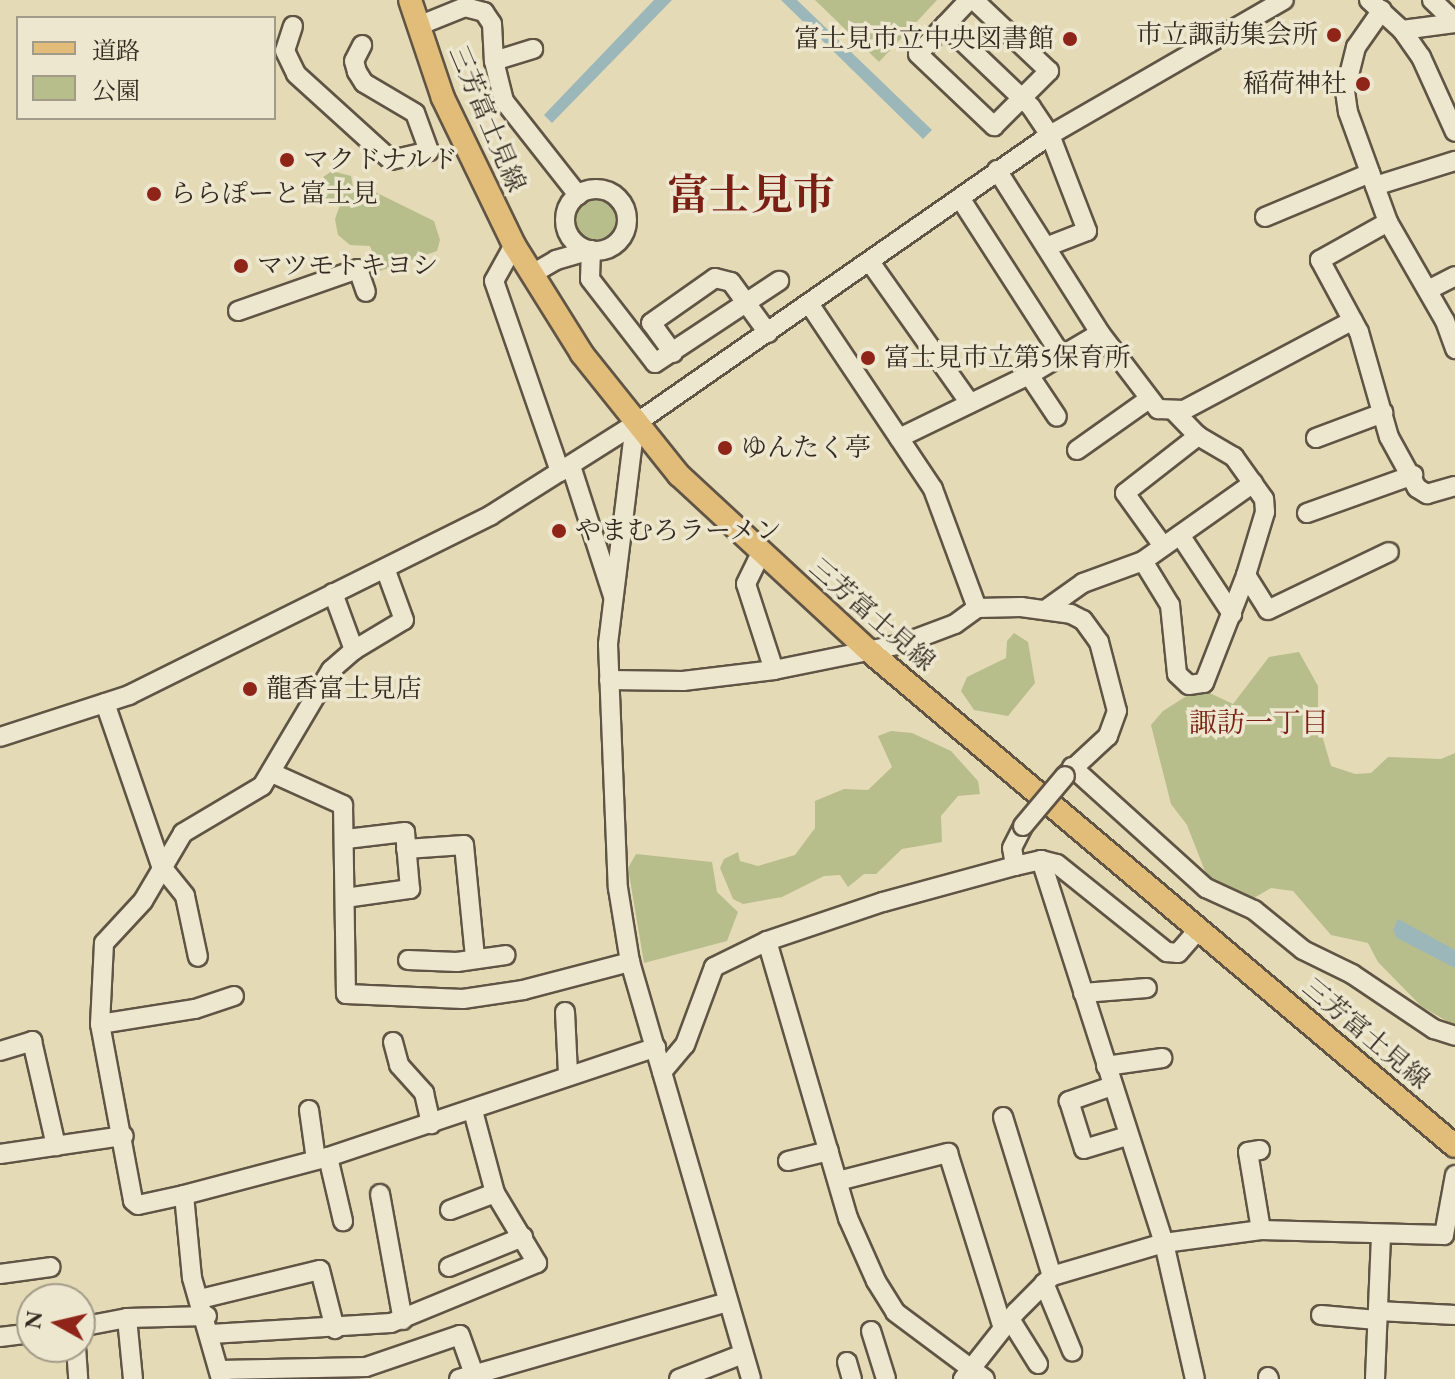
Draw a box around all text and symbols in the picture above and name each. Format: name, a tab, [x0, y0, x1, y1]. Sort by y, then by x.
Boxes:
legend	[16, 16, 276, 120]
place label: 市立諏訪集会所	[1136, 19, 1318, 51]
place label: 富士見市立中央図書館	[794, 23, 1054, 55]
marker: 市立諏訪集会所	[1325, 26, 1343, 44]
marker: 富士見市立中央図書館	[1061, 30, 1079, 48]
text: 道路	[92, 35, 140, 66]
street label: 三芳富士見線	[442, 41, 532, 197]
place label: 稲荷神社	[1243, 68, 1347, 100]
text: 公園	[92, 75, 140, 106]
marker: 稲荷神社	[1354, 75, 1372, 93]
place label: マクドナルド	[303, 144, 459, 176]
marker: マクドナルド	[278, 151, 296, 169]
district label: 富士見市	[667, 170, 835, 220]
place label: ららぽーと富士見	[170, 178, 378, 210]
marker: ららぽーと富士見	[145, 185, 163, 203]
place label: マツモトキヨシ	[257, 250, 439, 282]
marker: マツモトキヨシ	[232, 257, 250, 275]
place label: 富士見市立第5保育所	[884, 342, 1130, 374]
marker: 富士見市立第5保育所	[859, 349, 877, 367]
place label: ゆんたく亭	[741, 432, 871, 464]
marker: ゆんたく亭	[716, 439, 734, 457]
place label: やまむろラーメン	[575, 515, 783, 547]
marker: やまむろラーメン	[550, 522, 568, 540]
street label: 三芳富士見線	[803, 552, 941, 678]
place label: 龍香富士見店	[266, 673, 422, 705]
marker: 龍香富士見店	[241, 680, 259, 698]
district label: 諏訪一丁目	[1189, 705, 1329, 739]
street label: 三芳富士見線	[1296, 972, 1436, 1096]
north arrow	[16, 1283, 96, 1363]
text: N	[18, 1309, 49, 1331]

